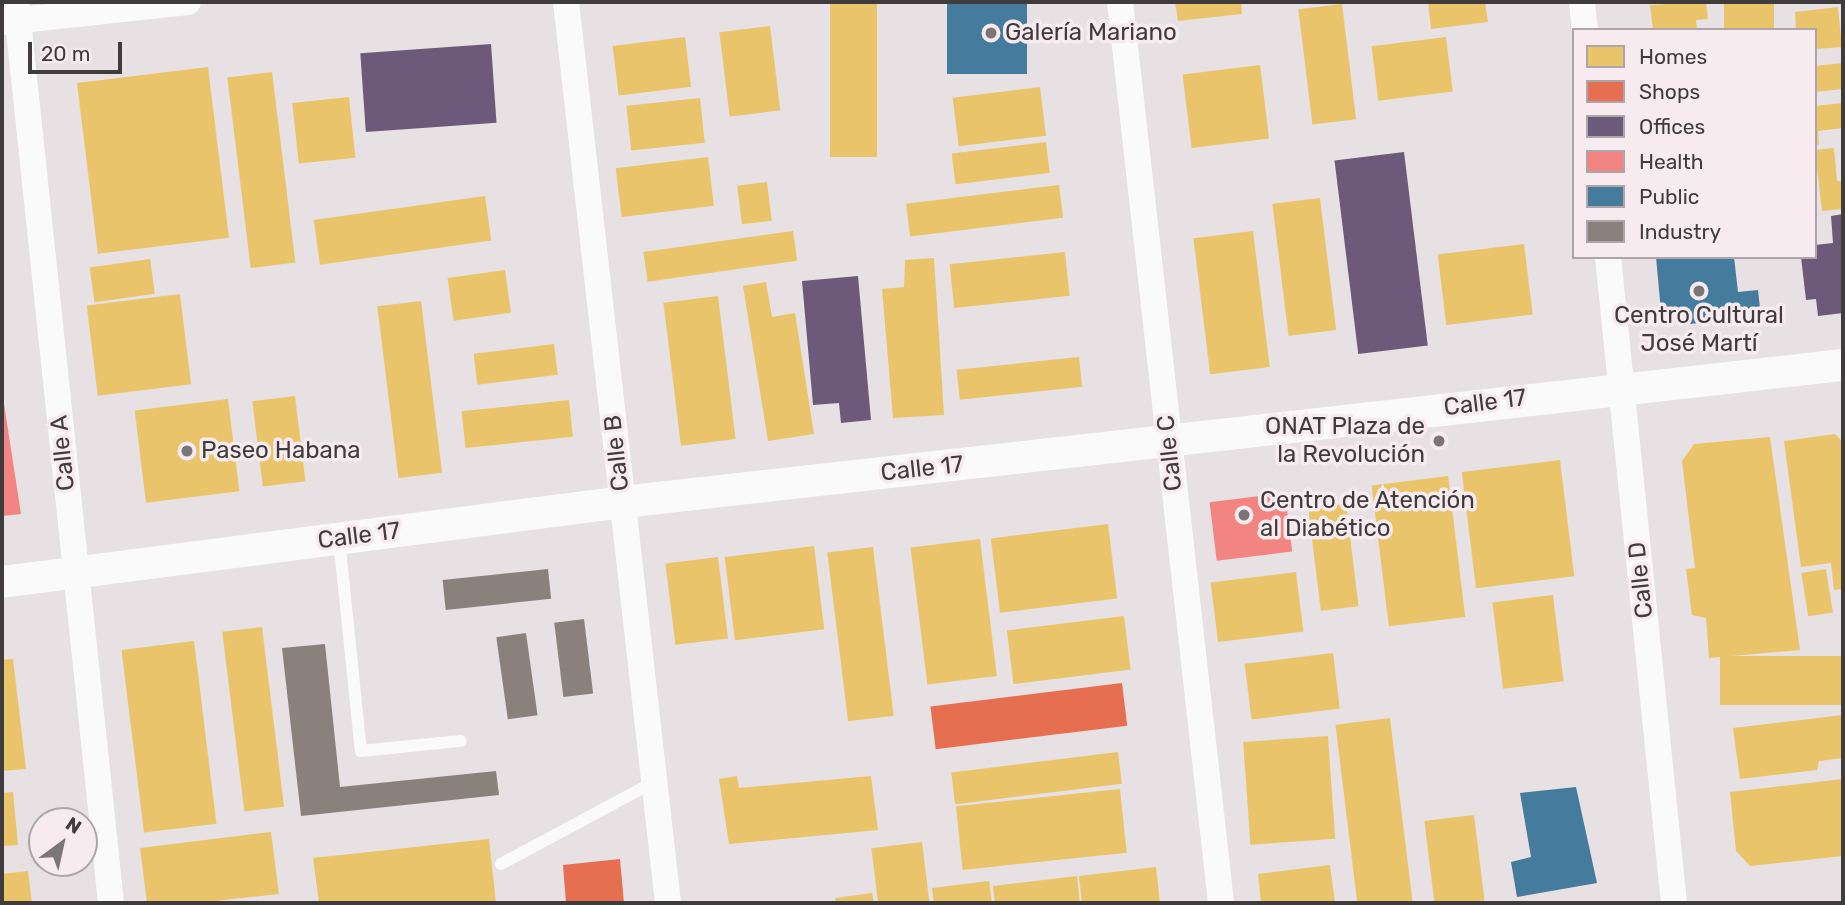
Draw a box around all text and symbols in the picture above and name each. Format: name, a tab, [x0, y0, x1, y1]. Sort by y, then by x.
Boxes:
place label: Galería Mariano	[1005, 19, 1177, 47]
marker: Galería Mariano	[983, 25, 999, 41]
scale bar	[32, 28, 126, 72]
legend	[1572, 28, 1817, 259]
text: 20 m	[41, 41, 90, 66]
text: Homes	[1639, 44, 1707, 69]
text: Shops	[1639, 79, 1700, 104]
text: Offices	[1639, 114, 1705, 139]
text: Health	[1639, 149, 1703, 174]
text: Public	[1639, 184, 1699, 209]
text: Industry	[1639, 219, 1721, 244]
marker: Centro Cultural José Martí	[1691, 283, 1707, 299]
place label: Centro Cultural José Martí	[1614, 302, 1784, 358]
street label: Calle 17	[1442, 384, 1528, 422]
place label: ONAT Plaza de la Revolución	[1264, 413, 1425, 469]
street label: Calle A	[45, 414, 81, 492]
street label: Calle B	[599, 414, 635, 492]
street label: Calle C	[1152, 414, 1188, 492]
marker: ONAT Plaza de la Revolución	[1431, 433, 1447, 449]
place label: Paseo Habana	[201, 437, 360, 465]
marker: Paseo Habana	[179, 443, 195, 459]
street label: Calle 17	[879, 450, 965, 488]
place label: Centro de Atención al Diabético	[1260, 487, 1476, 543]
marker: Centro de Atención al Diabético	[1234, 505, 1254, 525]
street label: Calle 17	[316, 517, 402, 555]
street label: Calle D	[1623, 540, 1659, 620]
north arrow	[28, 807, 98, 877]
text: N	[62, 812, 86, 839]

